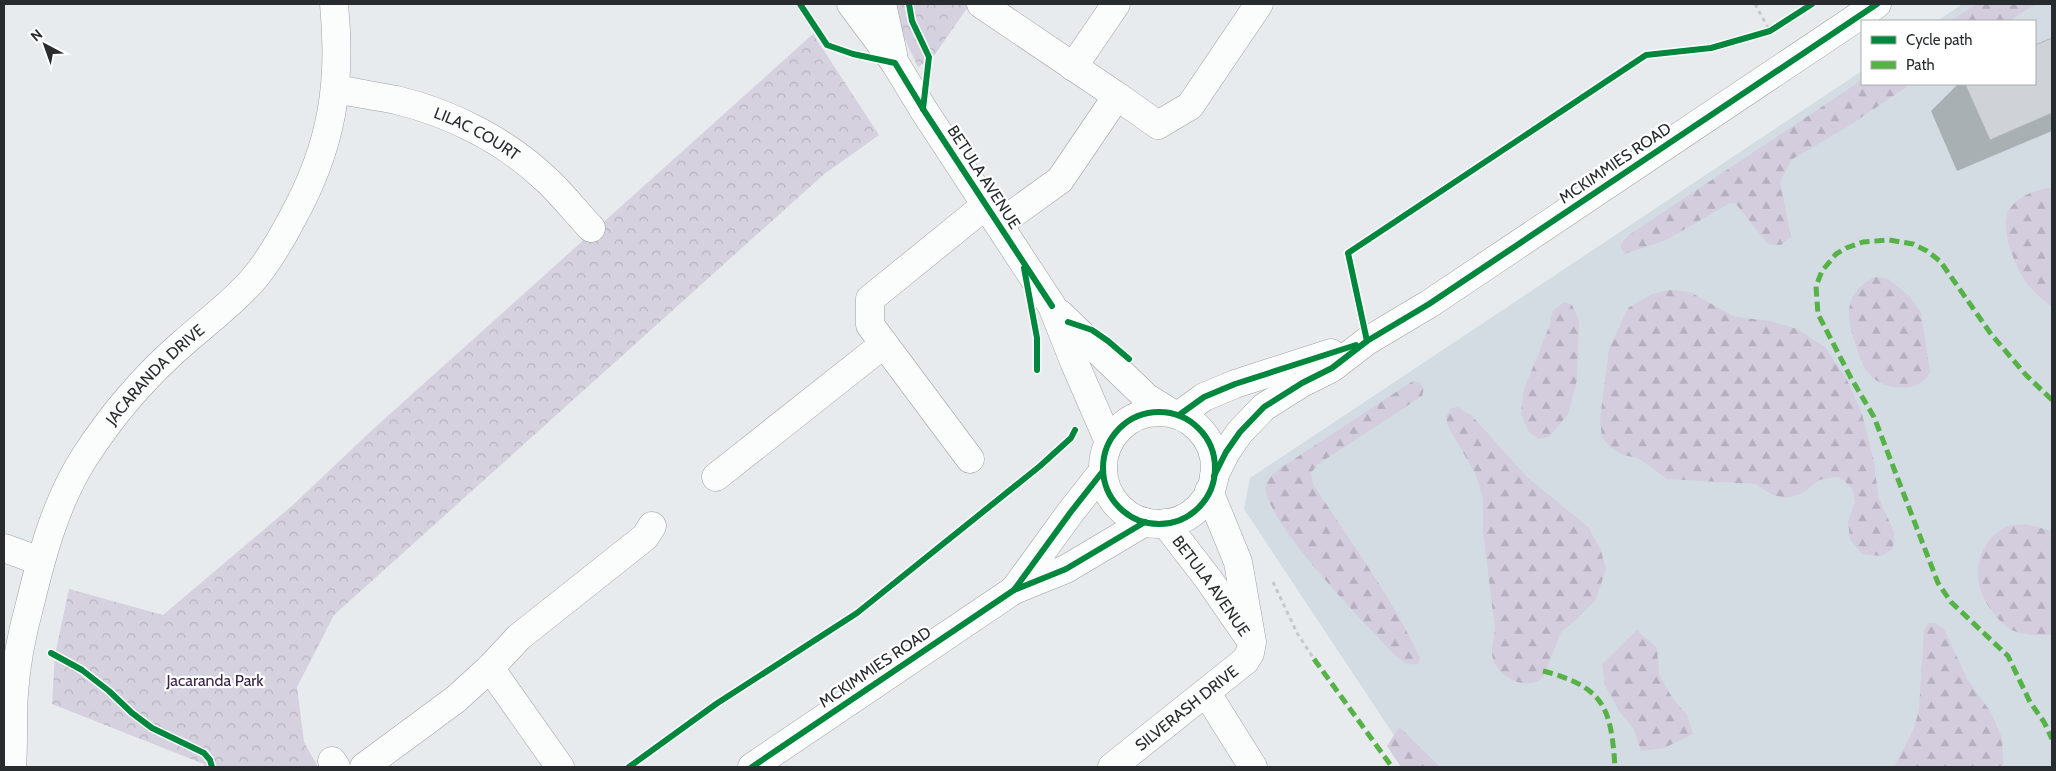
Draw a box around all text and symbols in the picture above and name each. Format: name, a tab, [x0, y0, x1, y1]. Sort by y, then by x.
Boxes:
north arrow	[20, 20, 70, 70]
legend	[1861, 20, 2036, 85]
text: N	[27, 25, 46, 45]
text: Cycle path	[1906, 31, 1972, 49]
text: Path	[1906, 56, 1935, 74]
street label: LILAC COURT	[431, 103, 524, 164]
street label: MCKIMMIES ROAD	[1555, 119, 1675, 207]
street label: BETULA AVENUE	[944, 122, 1025, 232]
street label: JACARANDA DRIVE	[101, 320, 208, 429]
street label: BETULA AVENUE	[1169, 532, 1254, 640]
street label: MCKIMMIES ROAD	[815, 623, 935, 711]
street label: SILVERASH DRIVE	[1131, 661, 1242, 755]
park label: Jacaranda Park	[165, 671, 264, 690]

